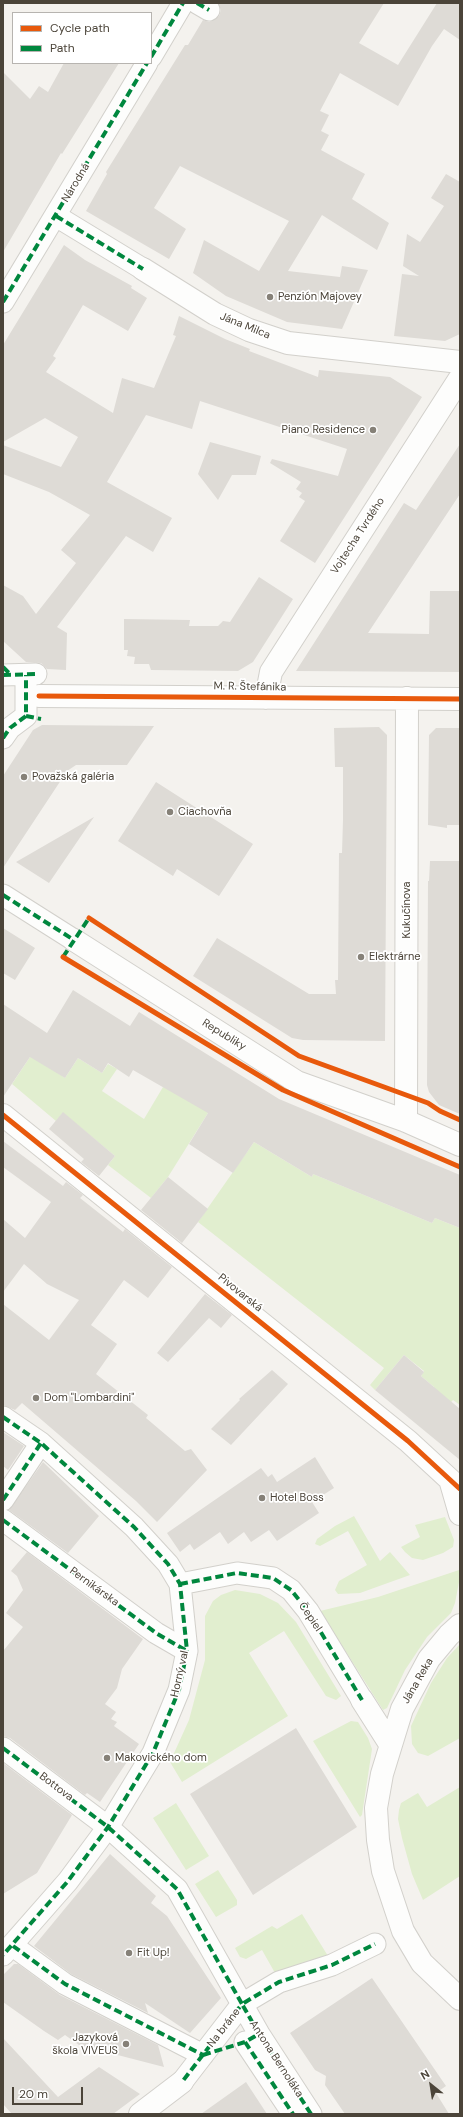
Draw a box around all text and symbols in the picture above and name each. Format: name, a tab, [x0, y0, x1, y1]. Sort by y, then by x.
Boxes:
legend	[12, 12, 152, 64]
text: Cycle path	[50, 20, 110, 36]
text: Path	[50, 40, 75, 56]
street label: Národná	[59, 161, 93, 205]
place label: Penzión Majovey	[278, 290, 362, 304]
marker: Penzión Majovey	[265, 292, 275, 302]
street label: Jána Milca	[218, 310, 272, 342]
place label: Piano Residence	[282, 423, 365, 437]
marker: Piano Residence	[368, 425, 378, 435]
street label: Vojtecha Tvrdého	[328, 495, 388, 577]
street label: M. R. Štefánika	[214, 680, 286, 694]
place label: Považská galéria	[32, 770, 114, 784]
marker: Považská galéria	[19, 772, 29, 782]
place label: Ciachovňa	[178, 805, 231, 819]
marker: Ciachovňa	[165, 807, 175, 817]
street label: Kukučínova	[400, 881, 414, 939]
place label: Elektrárne	[369, 950, 420, 964]
marker: Elektrárne	[356, 952, 366, 962]
street label: Republiky	[200, 1016, 248, 1054]
street label: Pivovarská	[215, 1271, 265, 1315]
place label: Dom "Lombardini"	[44, 1391, 134, 1405]
marker: Dom "Lombardini"	[31, 1393, 41, 1403]
place label: Hotel Boss	[270, 1491, 324, 1505]
marker: Hotel Boss	[257, 1493, 267, 1503]
street label: Pernikárska	[67, 1565, 121, 1609]
street label: Čepiel	[295, 1600, 325, 1634]
street label: Horný val	[168, 1650, 192, 1698]
street label: Jána Reka	[400, 1656, 436, 1706]
place label: Makovického dom	[115, 1751, 207, 1765]
marker: Makovického dom	[102, 1753, 112, 1763]
street label: Bottova	[36, 1770, 76, 1804]
place label: Fit Up!	[137, 1946, 170, 1960]
marker: Fit Up!	[124, 1948, 134, 1958]
street label: Na bráne	[205, 2006, 243, 2050]
street label: Antona Bernoláka	[246, 2018, 306, 2100]
place label: Jazyková škola VIVEUS	[52, 2031, 118, 2057]
marker: Jazyková škola VIVEUS	[121, 2039, 131, 2049]
north arrow	[411, 2065, 451, 2105]
text: N	[418, 2067, 432, 2083]
scale bar	[14, 2079, 85, 2105]
text: 20 m	[19, 2086, 48, 2102]

